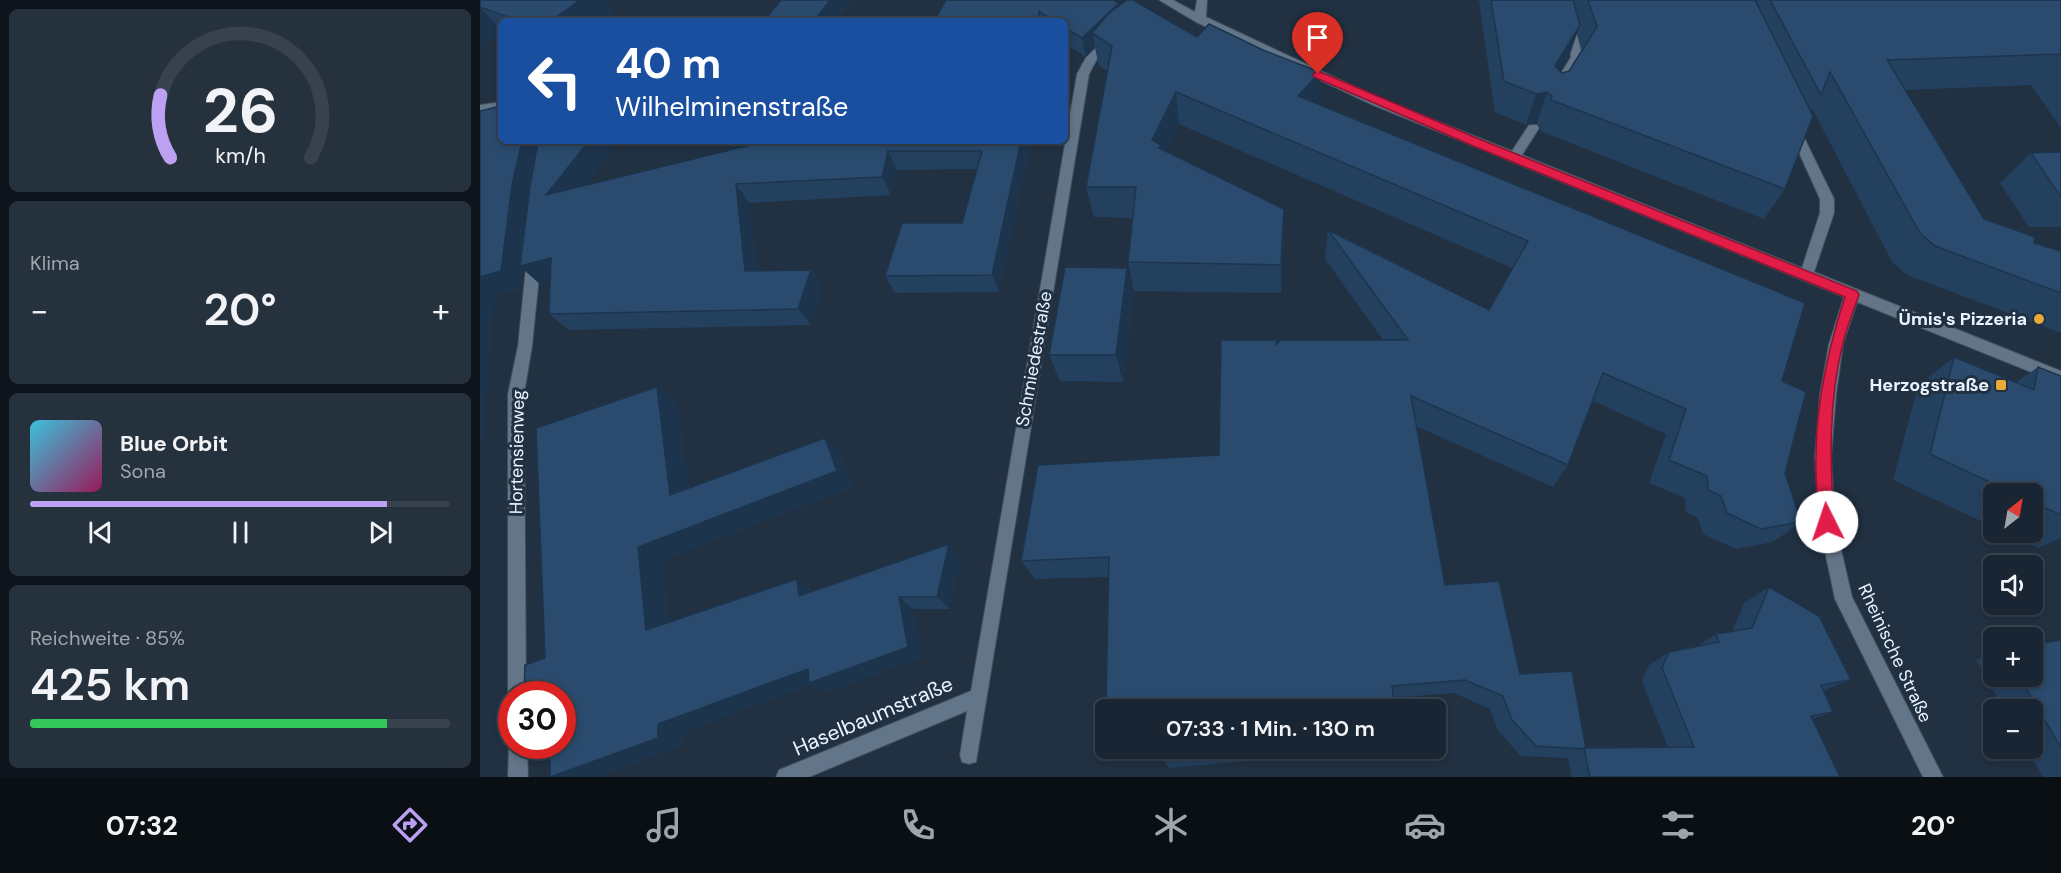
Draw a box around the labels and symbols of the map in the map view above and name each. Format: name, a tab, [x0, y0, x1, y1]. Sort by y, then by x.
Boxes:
pin	[1292, 12, 1343, 74]
street label: Schmiedestraße	[1010, 289, 1058, 429]
place label: Ümis's Pizzeria	[1899, 307, 2027, 331]
marker: Ümis's Pizzeria	[2032, 312, 2046, 326]
place label: Herzogstraße	[1869, 373, 1989, 397]
marker: Herzogstraße	[1994, 378, 2008, 392]
street label: Hortensienweg	[504, 390, 530, 514]
north arrow	[1983, 483, 2043, 543]
position arrow	[1795, 490, 1859, 554]
street label: Rheinische Straße	[1852, 580, 1938, 726]
street label: Haselbaumstraße	[789, 670, 957, 762]
speed limit sign: 30	[498, 681, 576, 759]

